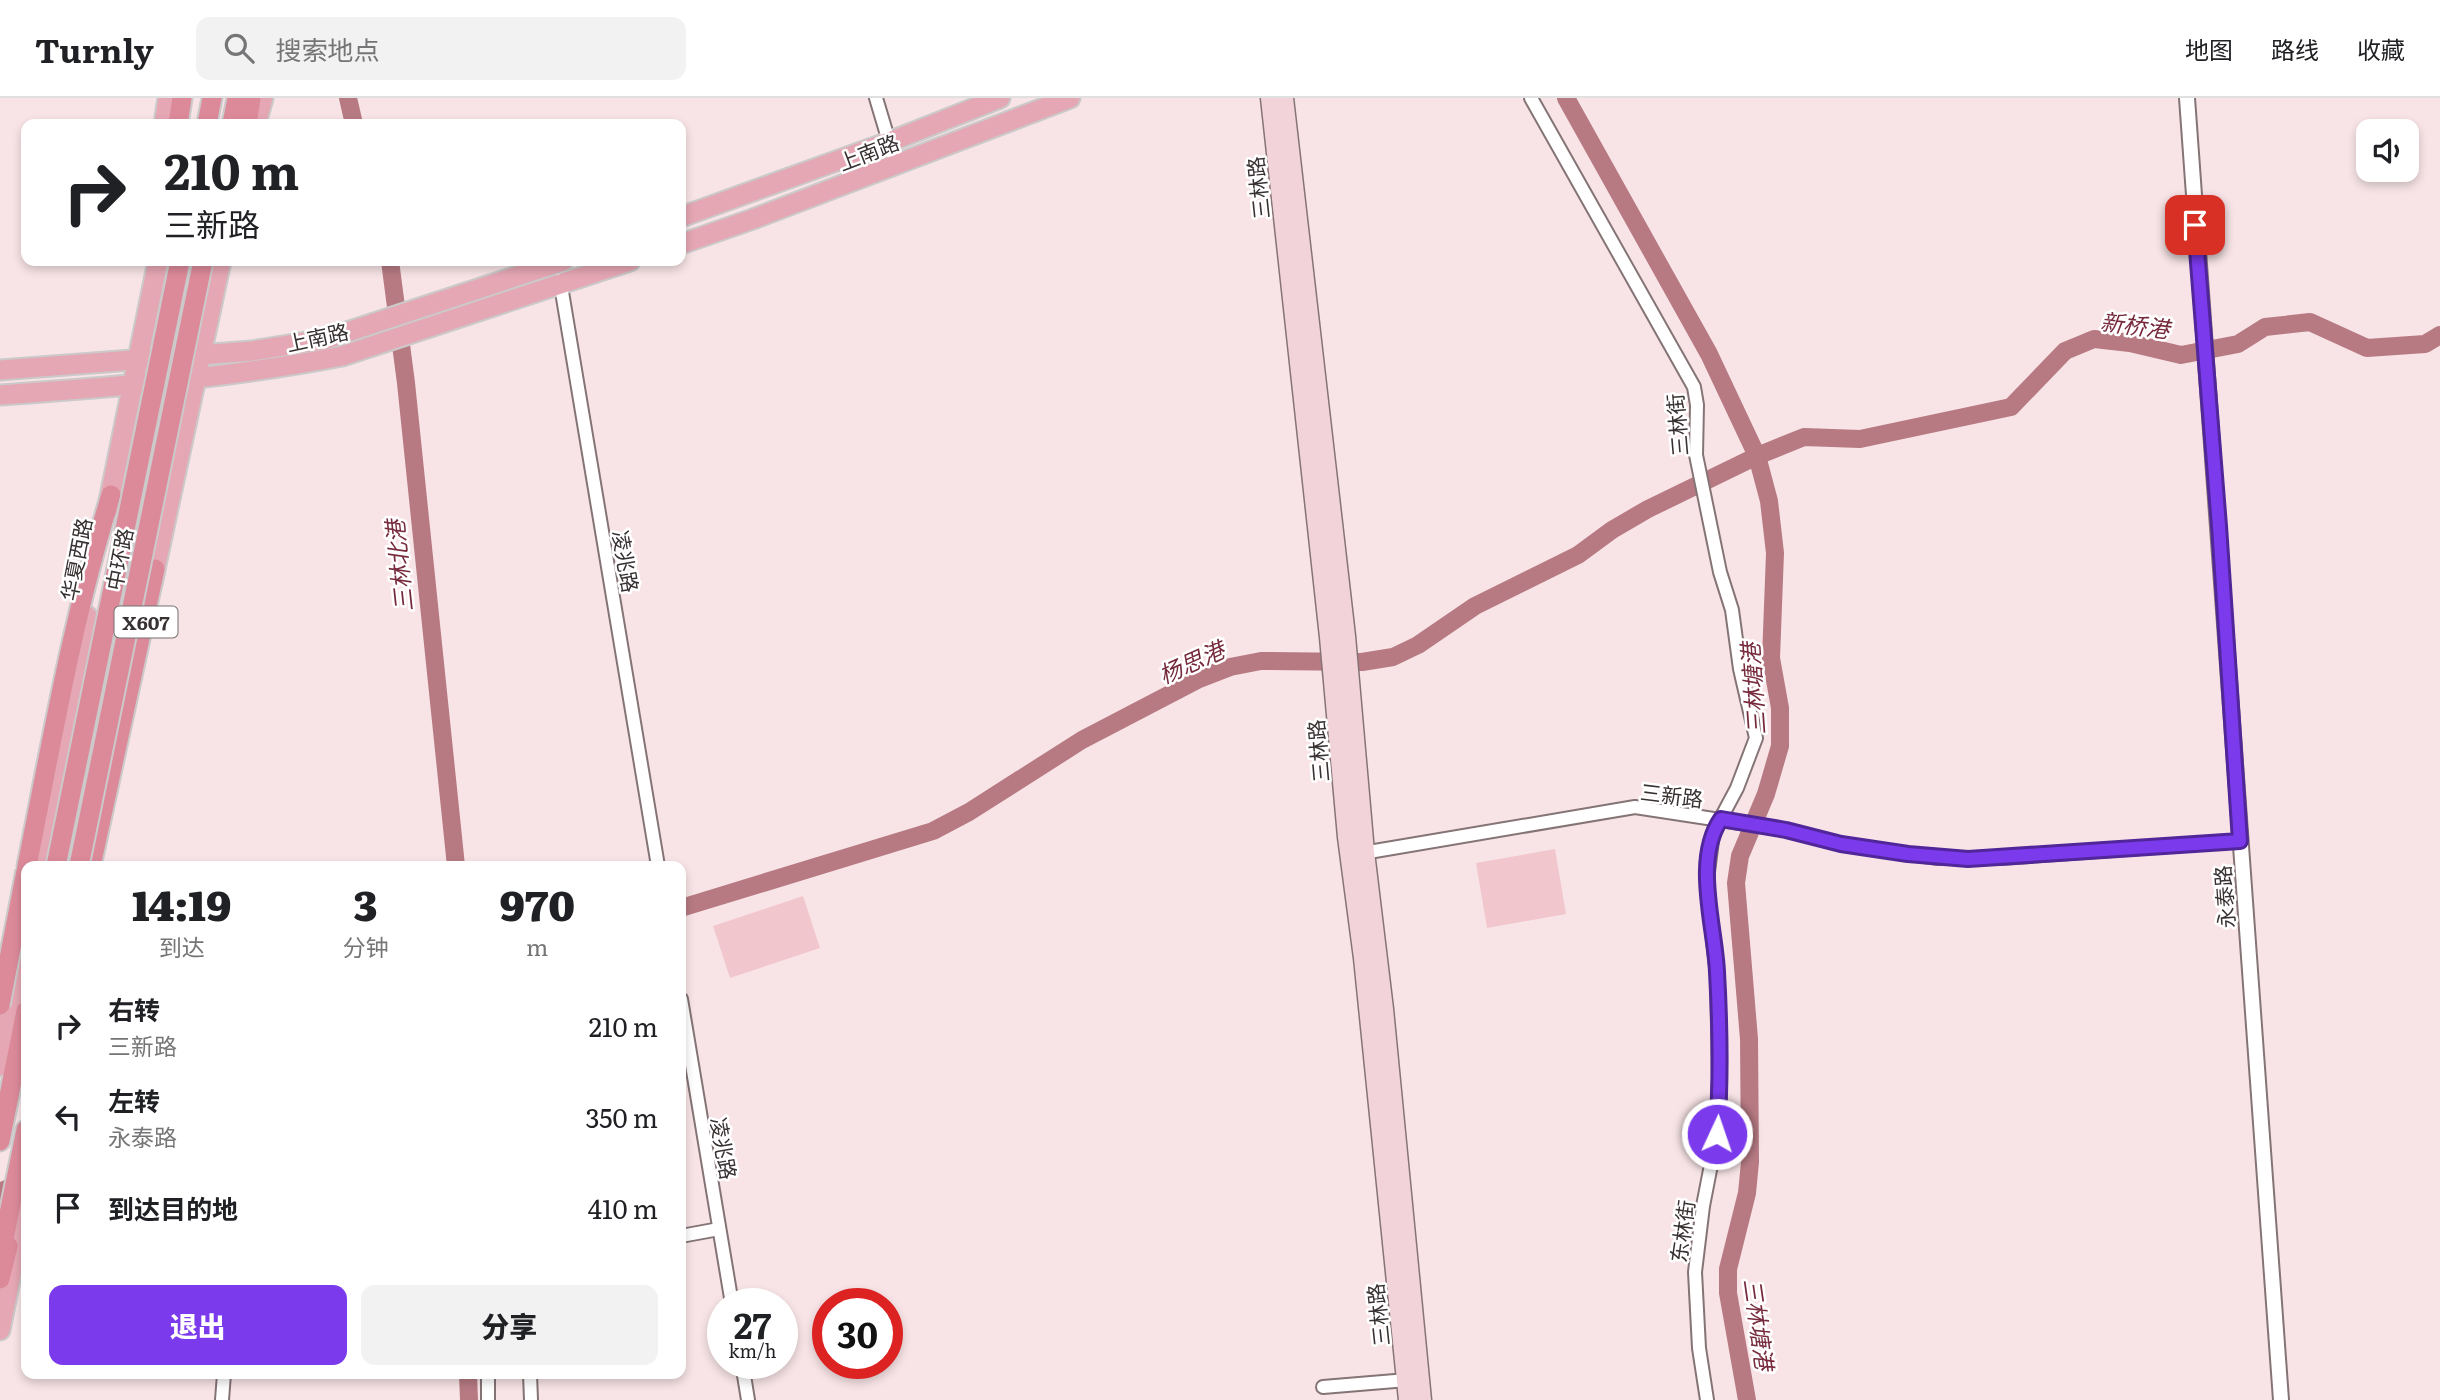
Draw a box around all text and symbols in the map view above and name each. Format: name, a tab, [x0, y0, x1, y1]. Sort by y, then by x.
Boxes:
search box	[196, 17, 686, 80]
text: Turnly	[35, 24, 154, 73]
icon: search	[220, 29, 258, 67]
text: 搜索地点	[276, 29, 380, 68]
text: 地图	[2185, 31, 2233, 66]
text: 路线	[2271, 31, 2319, 66]
text: 收藏	[2357, 31, 2405, 66]
map controls	[2356, 119, 2419, 182]
button: sound	[2356, 119, 2419, 182]
street label: 上南路	[833, 125, 903, 177]
text: 210 m	[164, 132, 299, 205]
icon: right	[49, 147, 140, 238]
street label: 三林路	[1238, 155, 1276, 221]
pin	[2165, 195, 2225, 255]
text: 三新路	[164, 199, 260, 247]
icon: arrive	[2176, 206, 2214, 244]
water label: 新桥港	[2099, 303, 2174, 345]
street label: 上南路	[283, 314, 351, 358]
street label: 三林街	[1658, 392, 1694, 458]
street label: 华夏西路	[52, 515, 98, 603]
water label: 三林北港	[376, 515, 420, 614]
street label: 中环路	[97, 525, 139, 593]
street label: 凌兆路	[606, 527, 648, 595]
road number: X607	[114, 607, 178, 638]
water label: 杨思港	[1153, 630, 1232, 691]
water label: 三林塘港	[1732, 639, 1772, 736]
street label: 三林路	[1299, 718, 1335, 784]
street label: 三新路	[1639, 775, 1705, 813]
street label: 永泰路	[2205, 864, 2241, 930]
text: 14:19	[132, 872, 231, 934]
text: 3	[353, 872, 377, 934]
text: 970	[499, 872, 575, 934]
text: 到达	[159, 929, 205, 963]
text: 分钟	[342, 929, 388, 963]
text: m	[526, 929, 548, 963]
text: 右转	[108, 989, 160, 1028]
text: 210 m	[589, 1006, 658, 1045]
icon: right	[49, 1007, 87, 1045]
text: 三新路	[108, 1028, 177, 1062]
text: 左转	[108, 1080, 160, 1119]
text: 350 m	[585, 1097, 658, 1136]
position arrow	[1680, 1097, 1754, 1171]
icon: left	[49, 1098, 87, 1136]
street label: 凌兆路	[704, 1114, 746, 1182]
text: 永泰路	[108, 1119, 177, 1153]
text: 到达目的地	[108, 1188, 238, 1227]
text: 410 m	[588, 1188, 658, 1227]
icon: arrive	[49, 1189, 87, 1227]
street label: 东林街	[1661, 1198, 1701, 1264]
water label: 三林塘港	[1737, 1276, 1784, 1375]
street label: 三林路	[1358, 1282, 1396, 1348]
button: 退出	[49, 1285, 347, 1365]
button: 分享	[361, 1285, 658, 1365]
speed limit sign: 30	[812, 1288, 903, 1379]
text: 27	[734, 1298, 771, 1350]
text: km/h	[729, 1337, 776, 1364]

